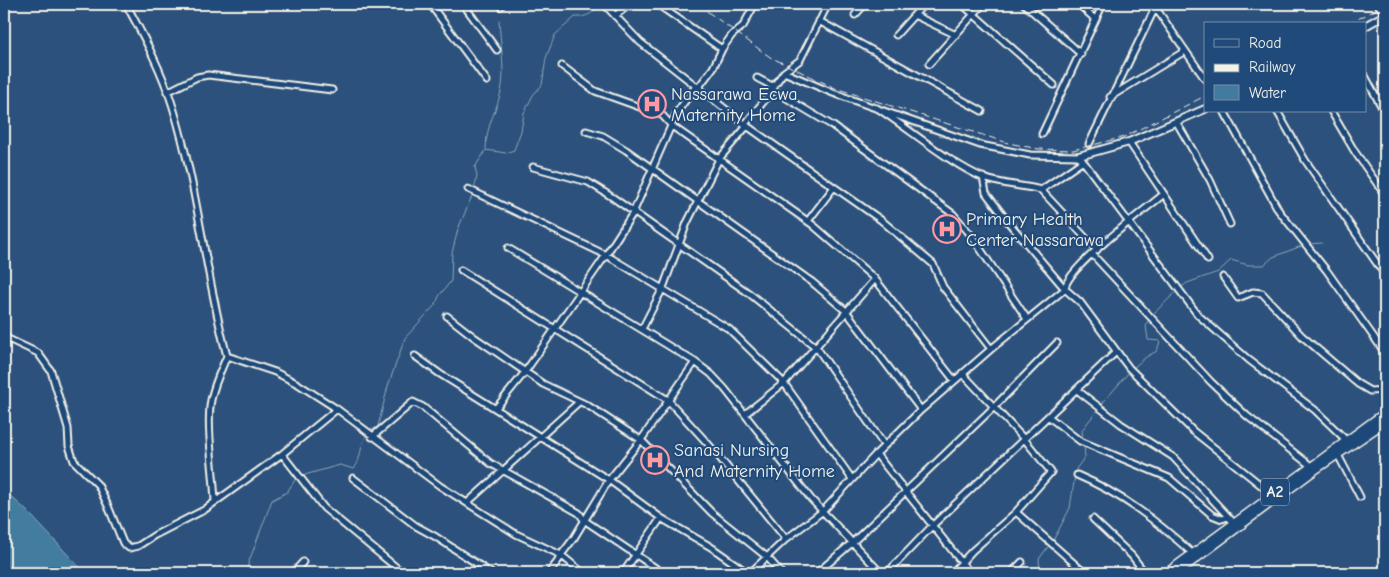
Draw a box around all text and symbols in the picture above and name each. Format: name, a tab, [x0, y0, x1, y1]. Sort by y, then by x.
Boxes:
legend	[1204, 22, 1366, 112]
text: Road	[1249, 34, 1281, 52]
text: Railway	[1249, 58, 1296, 76]
place label: Nassarawa Ecwa Maternity Home	[671, 84, 797, 126]
text: Water	[1249, 84, 1286, 102]
hospital icon: Nassarawa Ecwa Maternity Home	[637, 89, 667, 119]
place label: Primary Health Center Nassarawa	[966, 209, 1104, 251]
hospital icon: Primary Health Center Nassarawa	[932, 214, 962, 244]
place label: Sanasi Nursing And Maternity Home	[674, 440, 835, 482]
hospital icon: Sanasi Nursing And Maternity Home	[640, 445, 670, 475]
road number: A2	[1261, 478, 1289, 506]

